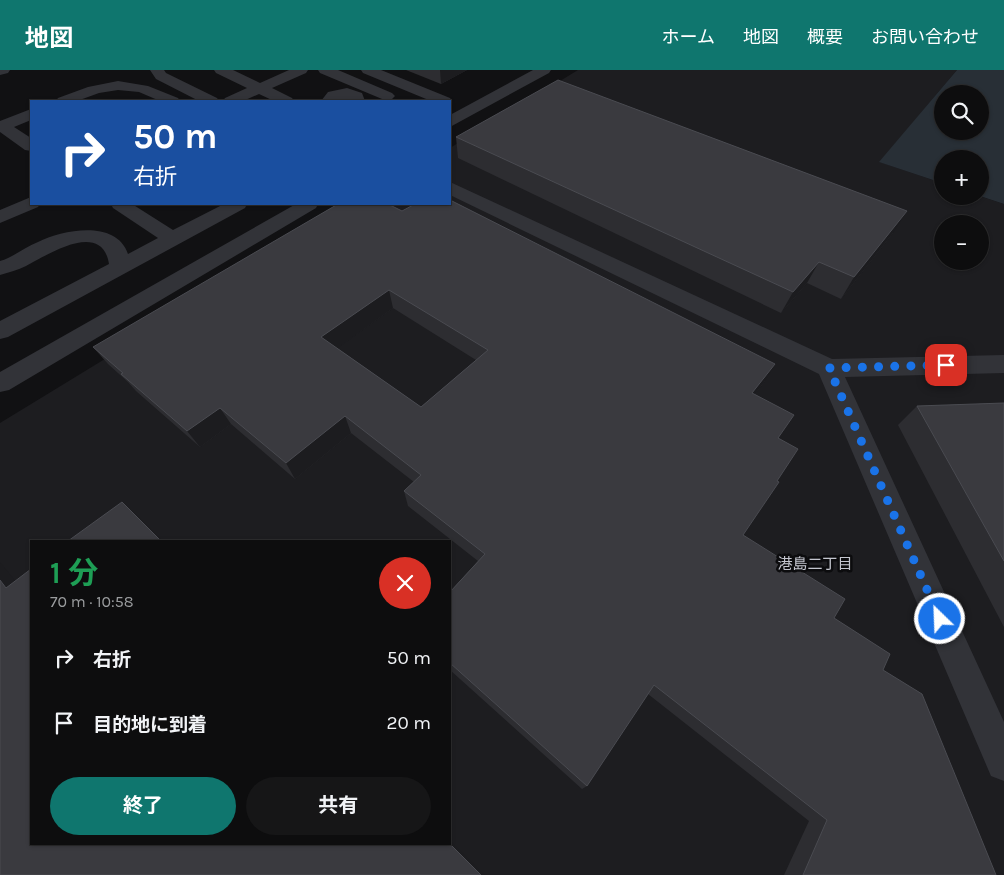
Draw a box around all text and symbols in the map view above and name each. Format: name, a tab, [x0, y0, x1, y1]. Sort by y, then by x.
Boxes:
text: 地図	[25, 24, 73, 52]
text: ホーム	[662, 26, 715, 48]
text: 地図	[743, 26, 779, 48]
text: 概要	[807, 26, 843, 48]
text: お問い合わせ	[871, 26, 979, 48]
map controls	[934, 85, 989, 270]
button: search	[934, 85, 989, 140]
text: 50 m	[133, 116, 218, 157]
icon: right	[50, 120, 115, 185]
button: +	[934, 150, 989, 205]
text: 右折	[133, 164, 177, 190]
button: −	[934, 215, 989, 270]
pin	[925, 344, 967, 386]
icon: arrive	[932, 351, 960, 379]
text: 1 分	[50, 555, 98, 591]
district label: 港島二丁目	[777, 555, 853, 573]
button: close	[379, 557, 431, 609]
text: 70 m · 10:58	[50, 592, 134, 611]
position arrow	[913, 592, 965, 644]
icon: right	[50, 644, 78, 672]
text: 50 m	[387, 647, 431, 669]
text: 右折	[93, 649, 131, 671]
icon: arrive	[50, 709, 78, 737]
text: 20 m	[386, 712, 431, 734]
text: 目的地に到着	[93, 714, 207, 736]
button: 終了	[50, 777, 236, 835]
button: 共有	[246, 777, 431, 835]

